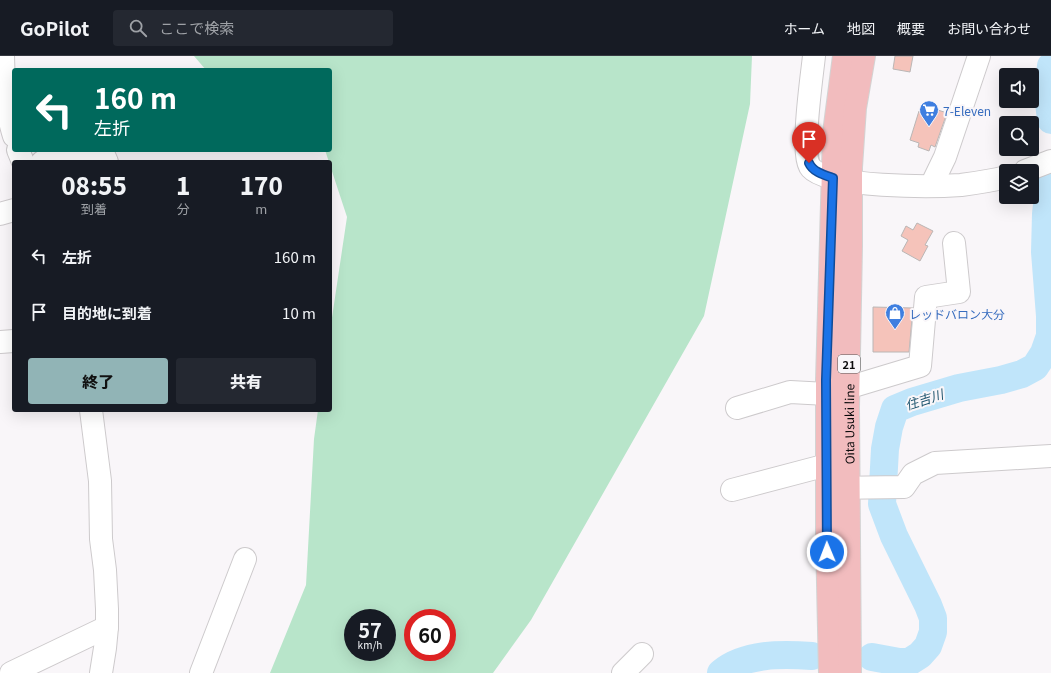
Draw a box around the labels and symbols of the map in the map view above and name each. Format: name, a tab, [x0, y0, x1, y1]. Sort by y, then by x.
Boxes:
supermarket icon: 7-Eleven	[918, 99, 940, 127]
place label: 7-Eleven	[943, 102, 991, 119]
pin	[792, 122, 826, 163]
shop icon: レッドバロン大分	[884, 302, 906, 330]
place label: レッドバロン大分	[909, 305, 1005, 322]
road number: 21	[838, 355, 860, 373]
street label: Oita Usuki line	[840, 383, 857, 464]
water label: 住吉川	[903, 383, 947, 414]
position arrow	[806, 531, 848, 573]
speed limit sign: 60	[404, 609, 456, 661]

